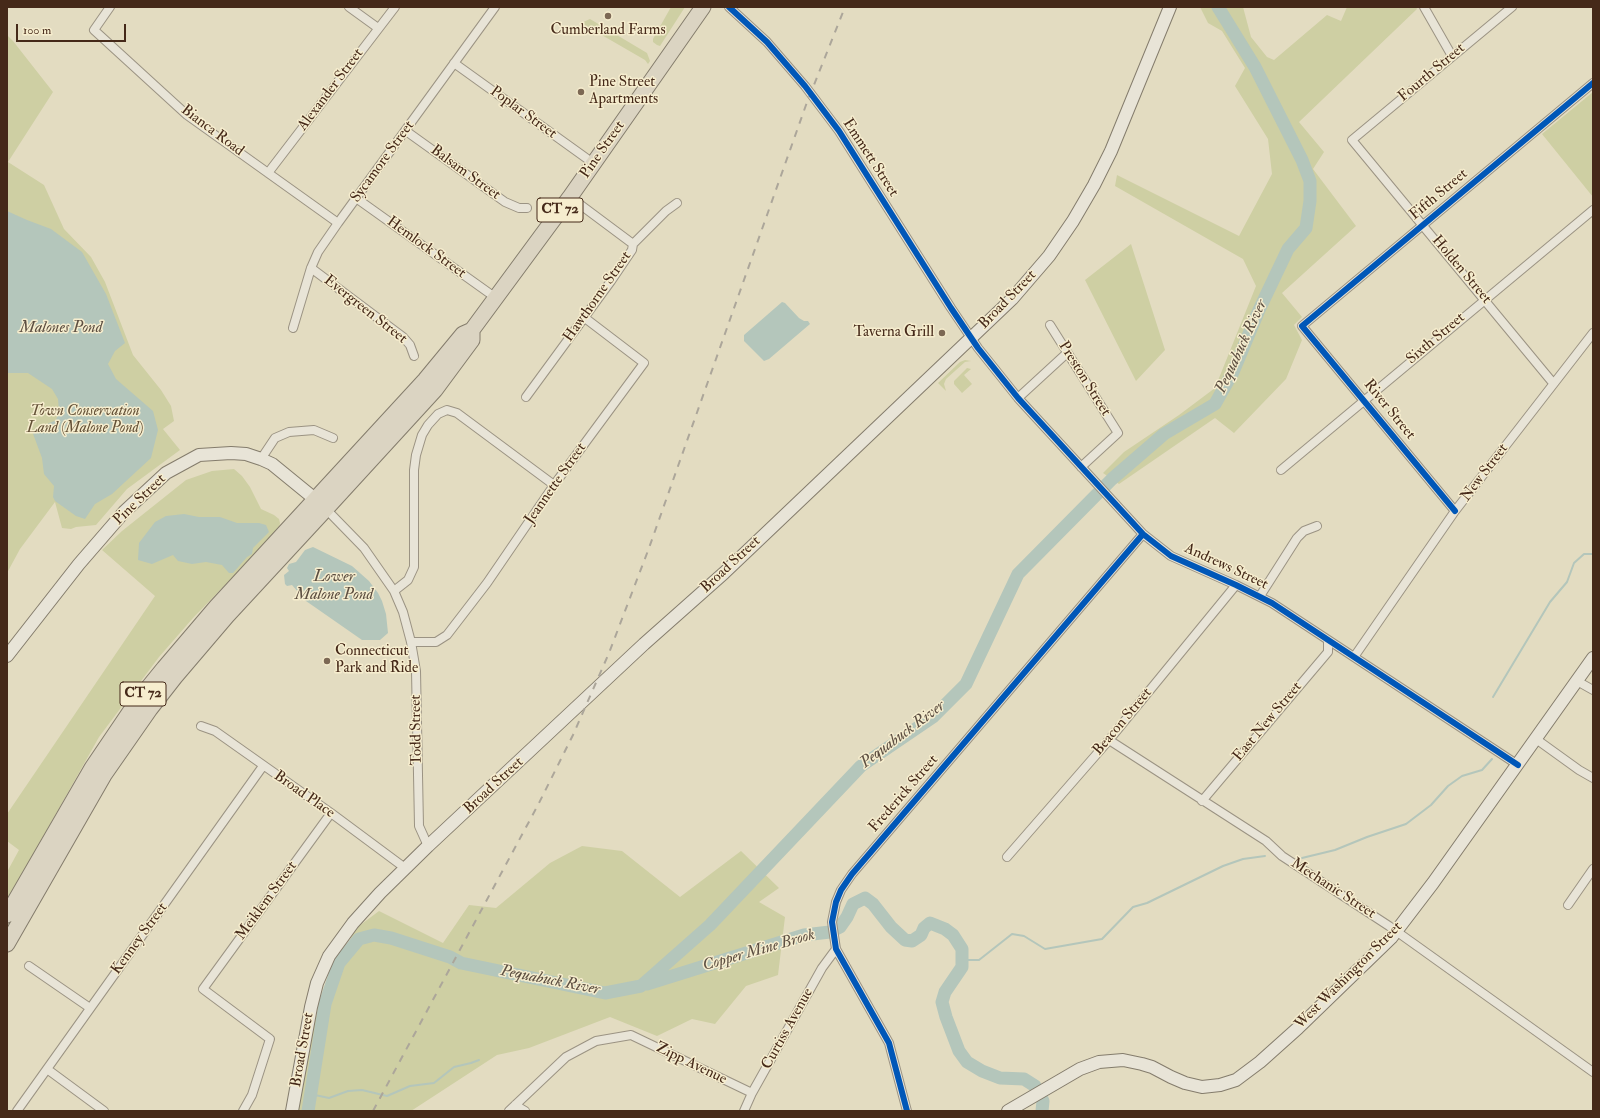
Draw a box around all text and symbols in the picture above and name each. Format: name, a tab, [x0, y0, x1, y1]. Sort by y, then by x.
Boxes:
marker: Cumberland Farms	[603, 11, 613, 21]
scale bar	[18, 16, 128, 42]
place label: Cumberland Farms	[550, 22, 666, 40]
text: 100 m	[23, 23, 51, 38]
street label: Fourth Street	[1395, 40, 1469, 106]
street label: Alexander Street	[294, 45, 368, 135]
place label: Pine Street Apartments	[589, 74, 658, 109]
street label: Poplar Street	[486, 83, 560, 143]
marker: Pine Street Apartments	[576, 87, 586, 97]
street label: Bianca Road	[177, 101, 247, 161]
street label: Emmett Street	[838, 116, 902, 200]
street label: Sycamore Street	[347, 118, 419, 206]
street label: Pine Street	[577, 118, 629, 182]
street label: Balsam Street	[427, 142, 503, 204]
street label: Fifth Street	[1406, 166, 1472, 224]
road number: CT 72	[537, 198, 583, 222]
street label: Hemlock Street	[383, 213, 469, 283]
street label: Holden Street	[1427, 232, 1495, 308]
street label: Hawthorne Street	[560, 248, 636, 346]
street label: Broad Street	[975, 267, 1041, 333]
street label: Evergreen Street	[320, 272, 410, 348]
water label: Pequabuck River	[1212, 297, 1272, 397]
street label: Sixth Street	[1403, 309, 1469, 369]
water label: Malones Pond	[20, 319, 102, 339]
place label: Taverna Grill	[853, 324, 934, 342]
marker: Taverna Grill	[937, 328, 947, 338]
street label: Preston Street	[1054, 338, 1114, 420]
street label: River Street	[1359, 376, 1419, 444]
park label: Town Conservation Land (Malone Pond)	[27, 403, 143, 438]
street label: Jeannette Street	[521, 440, 591, 528]
street label: New Street	[1457, 440, 1513, 506]
street label: Pine Street	[110, 471, 170, 529]
street label: Broad Street	[697, 533, 765, 597]
street label: Andrews Street	[1181, 540, 1271, 594]
water label: Lower Malone Pond	[295, 568, 373, 606]
place label: Connecticut Park and Ride	[335, 643, 418, 678]
marker: Connecticut Park and Ride	[322, 656, 332, 666]
street label: East New Street	[1230, 679, 1306, 765]
road number: CT 72	[120, 682, 166, 706]
street label: Beacon Street	[1090, 685, 1156, 759]
street label: Todd Street	[407, 695, 427, 765]
water label: Pequabuck River	[857, 697, 949, 773]
street label: Frederick Street	[866, 752, 942, 836]
street label: Broad Street	[460, 754, 528, 818]
street label: Broad Place	[270, 767, 338, 823]
street label: Mechanic Street	[1287, 855, 1379, 923]
street label: Meiklem Street	[232, 858, 302, 944]
street label: Kenney Street	[108, 900, 172, 978]
street label: West Washington Street	[1292, 919, 1406, 1033]
water label: Copper Mine Brook	[701, 926, 817, 976]
water label: Pequabuck River	[499, 962, 601, 1000]
street label: Curtiss Avenue	[758, 985, 818, 1073]
street label: Broad Street	[288, 1011, 318, 1089]
street label: Zipp Avenue	[652, 1039, 730, 1089]

